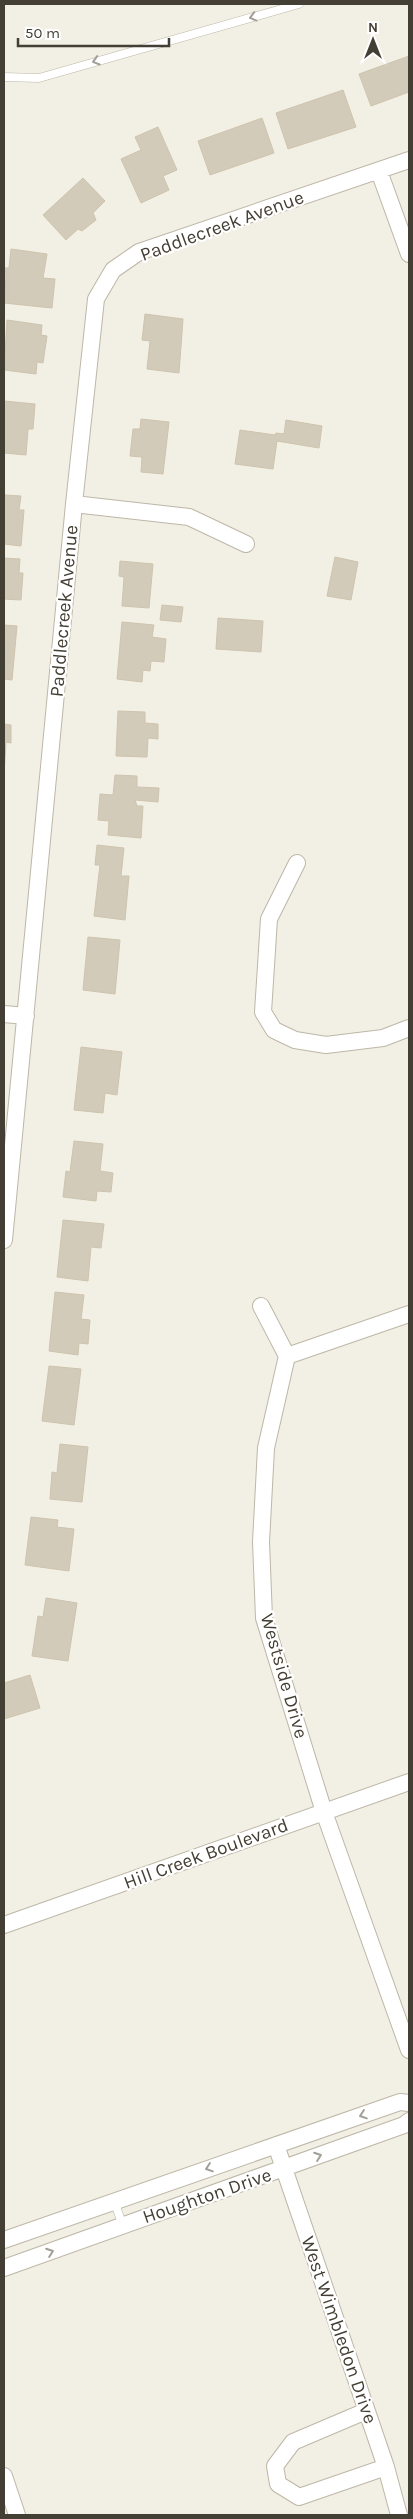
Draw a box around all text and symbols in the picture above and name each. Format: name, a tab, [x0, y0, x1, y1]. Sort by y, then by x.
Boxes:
one-way arrow	[248, 11, 257, 22]
scale bar	[18, 15, 169, 47]
north arrow	[348, 15, 398, 65]
text: N	[368, 19, 378, 36]
text: 50 m	[25, 24, 60, 42]
one-way arrow	[93, 55, 101, 65]
street label: Paddlecreek Avenue	[137, 186, 307, 266]
street label: Paddlecreek Avenue	[46, 524, 82, 698]
street label: Westside Drive	[256, 1611, 312, 1741]
street label: Hill Creek Boulevard	[121, 1814, 291, 1894]
one-way arrow	[359, 2109, 368, 2119]
one-way arrow	[313, 2152, 322, 2162]
one-way arrow	[206, 2162, 214, 2172]
street label: Houghton Drive	[140, 2164, 274, 2228]
street label: West Wimbledon Drive	[297, 2234, 381, 2426]
one-way arrow	[45, 2248, 53, 2258]

